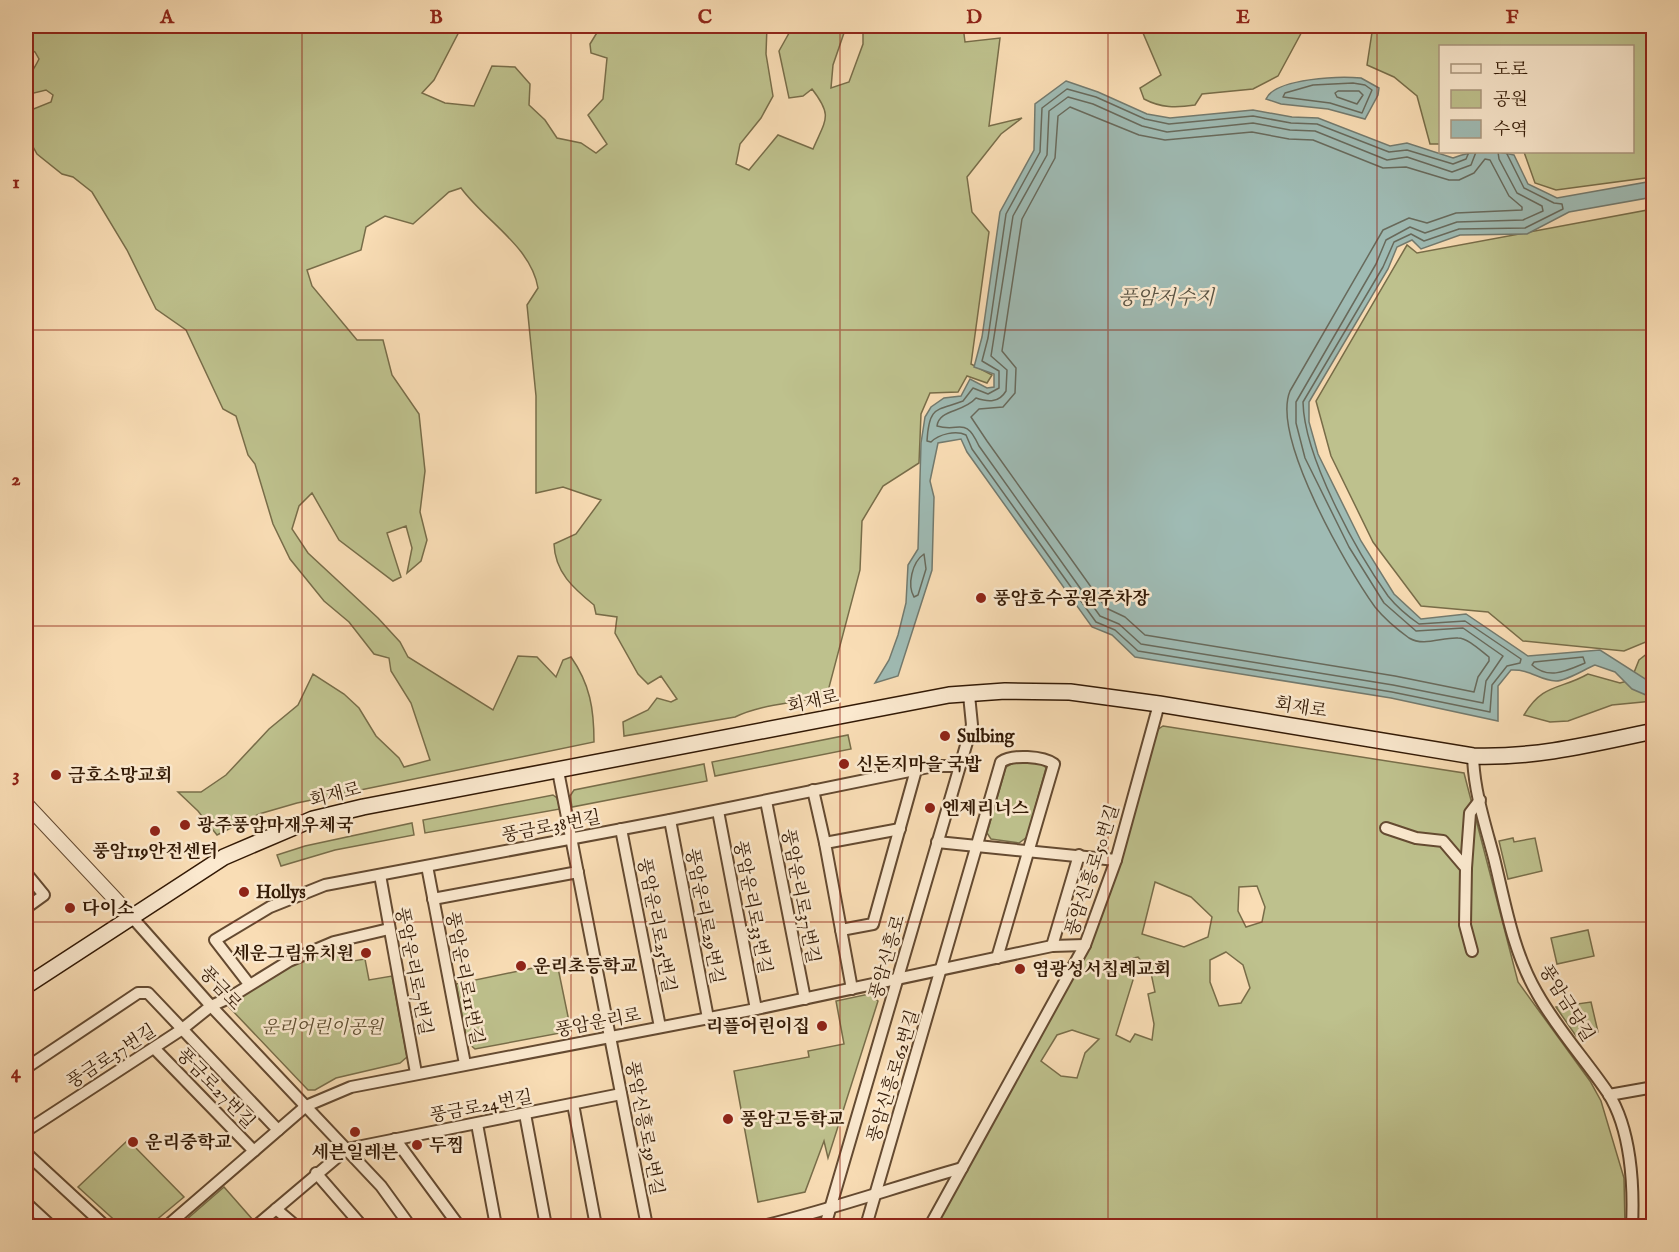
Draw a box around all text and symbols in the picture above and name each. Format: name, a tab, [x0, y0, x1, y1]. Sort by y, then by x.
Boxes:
text: A	[159, 5, 175, 30]
text: B	[429, 5, 443, 30]
text: C	[698, 5, 712, 30]
text: D	[966, 5, 982, 30]
text: E	[1236, 5, 1250, 30]
text: F	[1506, 5, 1519, 30]
legend	[1439, 45, 1634, 153]
text: 도로	[1493, 59, 1528, 82]
text: 공원	[1493, 89, 1528, 112]
text: 수역	[1493, 119, 1528, 142]
text: 1	[12, 170, 20, 195]
water label: 풍암저수지	[1118, 286, 1216, 311]
text: 2	[11, 467, 21, 492]
place label: 풍암호수공원주차장	[993, 588, 1150, 611]
marker: 풍암호수공원주차장	[974, 591, 988, 605]
street label: 회재로	[785, 686, 841, 719]
street label: 회재로	[1273, 693, 1328, 724]
place label: Sulbing	[957, 726, 1015, 749]
marker: Sulbing	[938, 729, 952, 743]
place label: 신돈지마을 국밥	[856, 754, 982, 777]
marker: 신돈지마을 국밥	[837, 757, 851, 771]
text: 3	[12, 763, 20, 788]
place label: 금호소망교회	[68, 765, 172, 788]
marker: 금호소망교회	[49, 768, 63, 782]
street label: 회재로	[307, 778, 363, 813]
place label: 엔제리너스	[942, 798, 1030, 821]
marker: 엔제리너스	[923, 801, 937, 815]
street label: 풍암신흥로50번길	[1061, 802, 1126, 939]
street label: 풍금로38번길	[500, 807, 603, 848]
place label: 광주풍암마재우체국	[197, 815, 354, 838]
marker: 광주풍암마재우체국	[178, 818, 192, 832]
marker: 풍암119안전센터	[148, 824, 162, 838]
street label: 풍암운리로37번길	[775, 827, 824, 966]
street label: 풍암운리로33번길	[727, 839, 776, 976]
place label: 풍암119안전센터	[92, 841, 218, 864]
street label: 풍암운리로29번길	[679, 846, 728, 986]
street label: 풍암운리로25번길	[631, 856, 680, 995]
place label: Hollys	[256, 882, 306, 905]
marker: Hollys	[237, 885, 251, 899]
place label: 다이소	[82, 898, 135, 921]
marker: 다이소	[63, 901, 77, 915]
street label: 풍암운리로7번길	[389, 905, 436, 1037]
street label: 풍암운리로11번길	[439, 910, 488, 1047]
street label: 풍암신흥로	[865, 912, 911, 1002]
place label: 세운그림유치원	[232, 943, 354, 966]
marker: 세운그림유치원	[359, 946, 373, 960]
place label: 운리초등학교	[533, 956, 638, 979]
marker: 운리초등학교	[514, 959, 528, 973]
place label: 염광성서침례교회	[1032, 959, 1171, 982]
street label: 풍암금당길	[1533, 961, 1599, 1047]
street label: 풍금로	[194, 962, 246, 1016]
marker: 염광성서침례교회	[1013, 962, 1027, 976]
street label: 풍암운리로	[553, 1004, 643, 1043]
street label: 풍암신흥로62번길	[863, 1007, 926, 1146]
place label: 리플어린이집	[706, 1016, 810, 1039]
park label: 운리어린이공원	[261, 1017, 384, 1040]
marker: 리플어린이집	[815, 1019, 829, 1033]
street label: 풍금로37번길	[63, 1020, 161, 1095]
street label: 풍금로27번길	[171, 1044, 259, 1134]
street label: 풍암신흥로39번길	[619, 1059, 668, 1197]
text: 4	[11, 1060, 22, 1085]
street label: 풍금로24번길	[428, 1086, 535, 1129]
place label: 풍암고등학교	[740, 1109, 845, 1132]
marker: 풍암고등학교	[721, 1112, 735, 1126]
marker: 세븐일레븐	[348, 1125, 362, 1139]
place label: 운리중학교	[145, 1132, 233, 1155]
marker: 운리중학교	[126, 1135, 140, 1149]
place label: 두찜	[429, 1135, 464, 1158]
marker: 두찜	[410, 1138, 424, 1152]
place label: 세븐일레븐	[312, 1142, 398, 1165]

